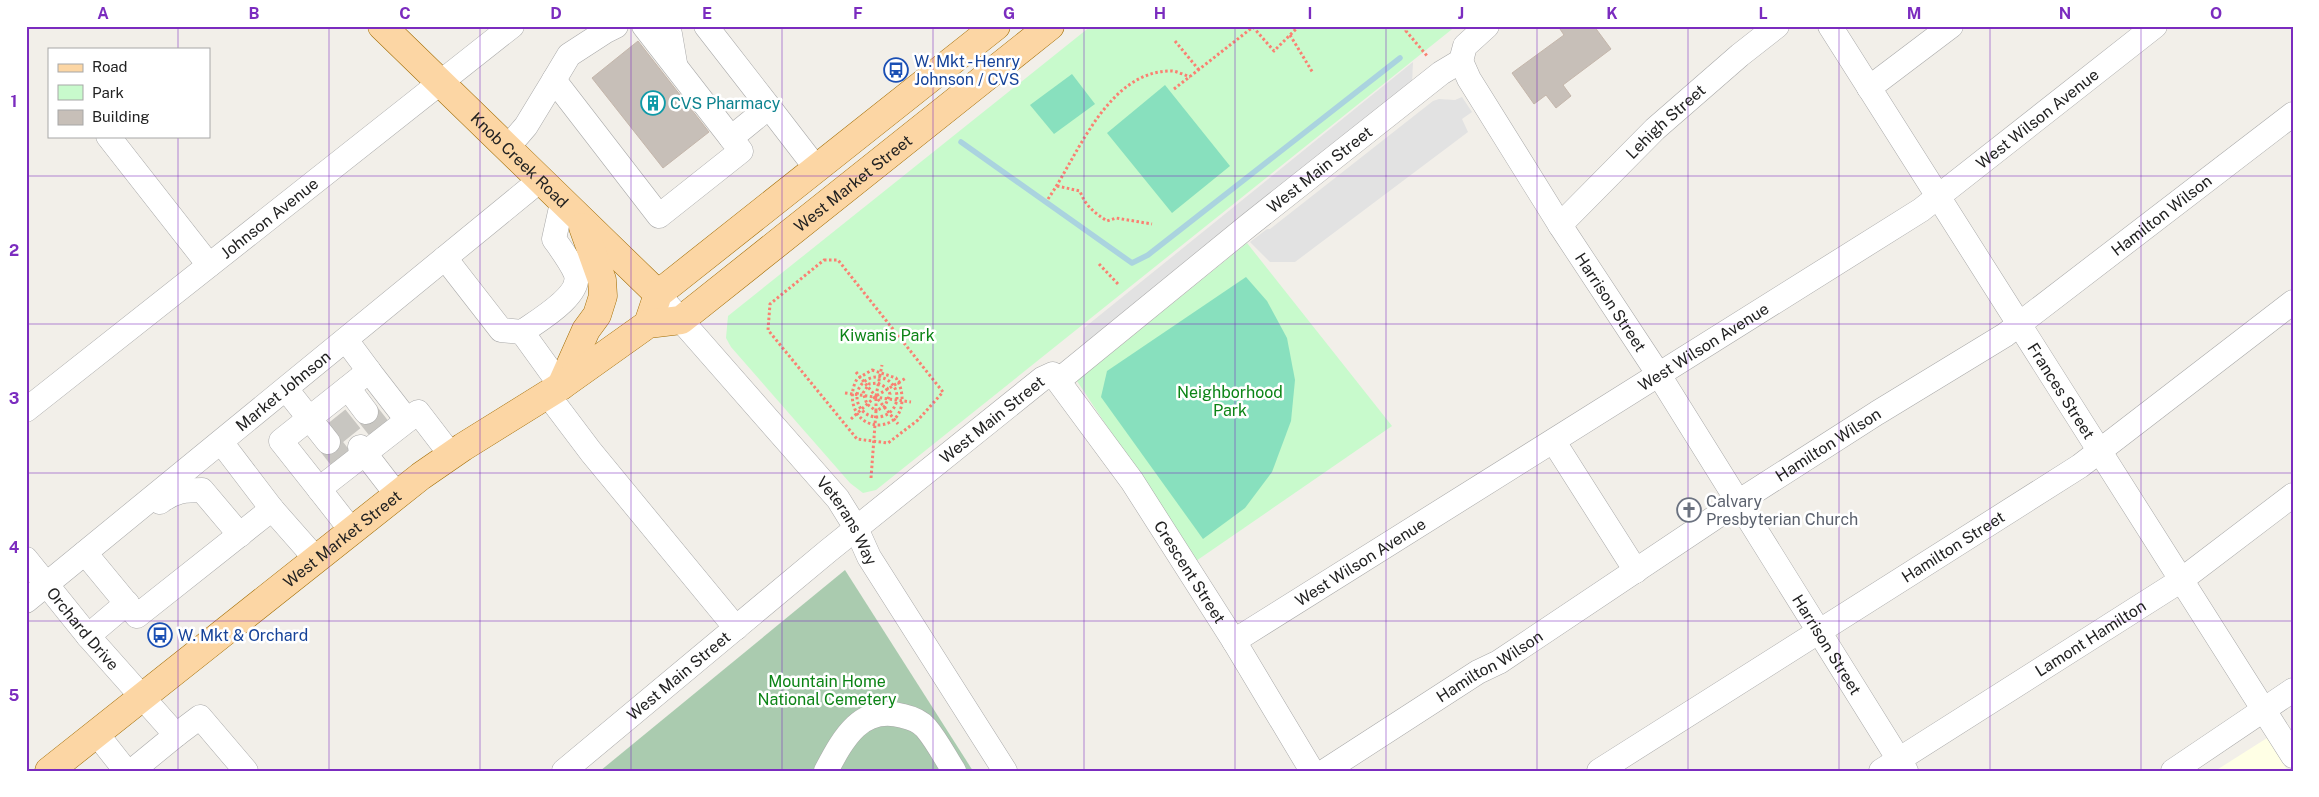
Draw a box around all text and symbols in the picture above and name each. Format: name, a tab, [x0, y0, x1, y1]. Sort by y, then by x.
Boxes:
text: A	[97, 4, 109, 23]
text: B	[249, 4, 260, 23]
text: C	[399, 4, 411, 23]
text: D	[550, 4, 562, 23]
text: E	[702, 4, 712, 23]
text: F	[853, 4, 863, 23]
text: G	[1003, 4, 1015, 23]
text: H	[1154, 4, 1166, 23]
text: I	[1308, 4, 1312, 23]
text: J	[1458, 4, 1464, 23]
text: K	[1606, 4, 1618, 23]
text: L	[1758, 4, 1768, 23]
text: M	[1907, 4, 1921, 23]
text: N	[2059, 4, 2071, 23]
text: O	[2210, 4, 2222, 23]
legend	[48, 48, 210, 138]
place label: W. Mkt - Henry Johnson / CVS	[914, 52, 1020, 89]
bus stop icon: W. Mkt - Henry Johnson / CVS	[883, 57, 909, 83]
text: Road	[92, 58, 128, 75]
street label: West Wilson Avenue	[1972, 65, 2102, 173]
street label: Lehigh Street	[1622, 80, 1709, 162]
text: Park	[92, 84, 124, 101]
building icon: CVS Pharmacy	[640, 90, 666, 116]
text: 1	[11, 92, 17, 111]
place label: CVS Pharmacy	[670, 94, 781, 113]
text: Building	[92, 108, 150, 125]
street label: Knob Creek Road	[467, 108, 573, 211]
street label: West Main Street	[1263, 122, 1376, 217]
street label: West Market Street	[790, 130, 915, 236]
street label: Hamilton Wilson	[2107, 171, 2215, 260]
street label: Johnson Avenue	[217, 173, 322, 262]
text: 2	[9, 241, 19, 260]
street label: Harrison Street	[1571, 249, 1650, 355]
street label: West Wilson Avenue	[1634, 299, 1772, 395]
park label: Kiwanis Park	[839, 326, 935, 345]
street label: Frances Street	[2024, 339, 2099, 442]
street label: Market Johnson	[232, 346, 334, 435]
street label: West Main Street	[936, 372, 1048, 467]
park label: Neighborhood Park	[1177, 383, 1283, 420]
text: 3	[9, 389, 19, 408]
street label: Hamilton Wilson	[1772, 404, 1884, 485]
street label: Veterans Way	[813, 472, 881, 569]
street label: West Market Street	[279, 486, 405, 591]
place label: Calvary Presbyterian Church	[1706, 492, 1858, 529]
church icon: Calvary Presbyterian Church	[1676, 497, 1702, 523]
street label: Hamilton Street	[1898, 507, 2008, 586]
street label: West Wilson Avenue	[1291, 514, 1429, 610]
street label: Crescent Street	[1150, 517, 1230, 627]
text: 4	[9, 538, 20, 557]
street label: Orchard Drive	[43, 583, 123, 674]
street label: Harrison Street	[1789, 591, 1865, 698]
street label: Lamont Hamilton	[2031, 596, 2149, 680]
bus stop icon: W. Mkt & Orchard	[147, 622, 173, 648]
place label: W. Mkt & Orchard	[178, 626, 308, 645]
street label: Hamilton Wilson	[1433, 626, 1546, 706]
street label: West Main Street	[623, 627, 734, 724]
park label: Mountain Home National Cemetery	[757, 672, 897, 709]
text: 5	[9, 686, 20, 705]

